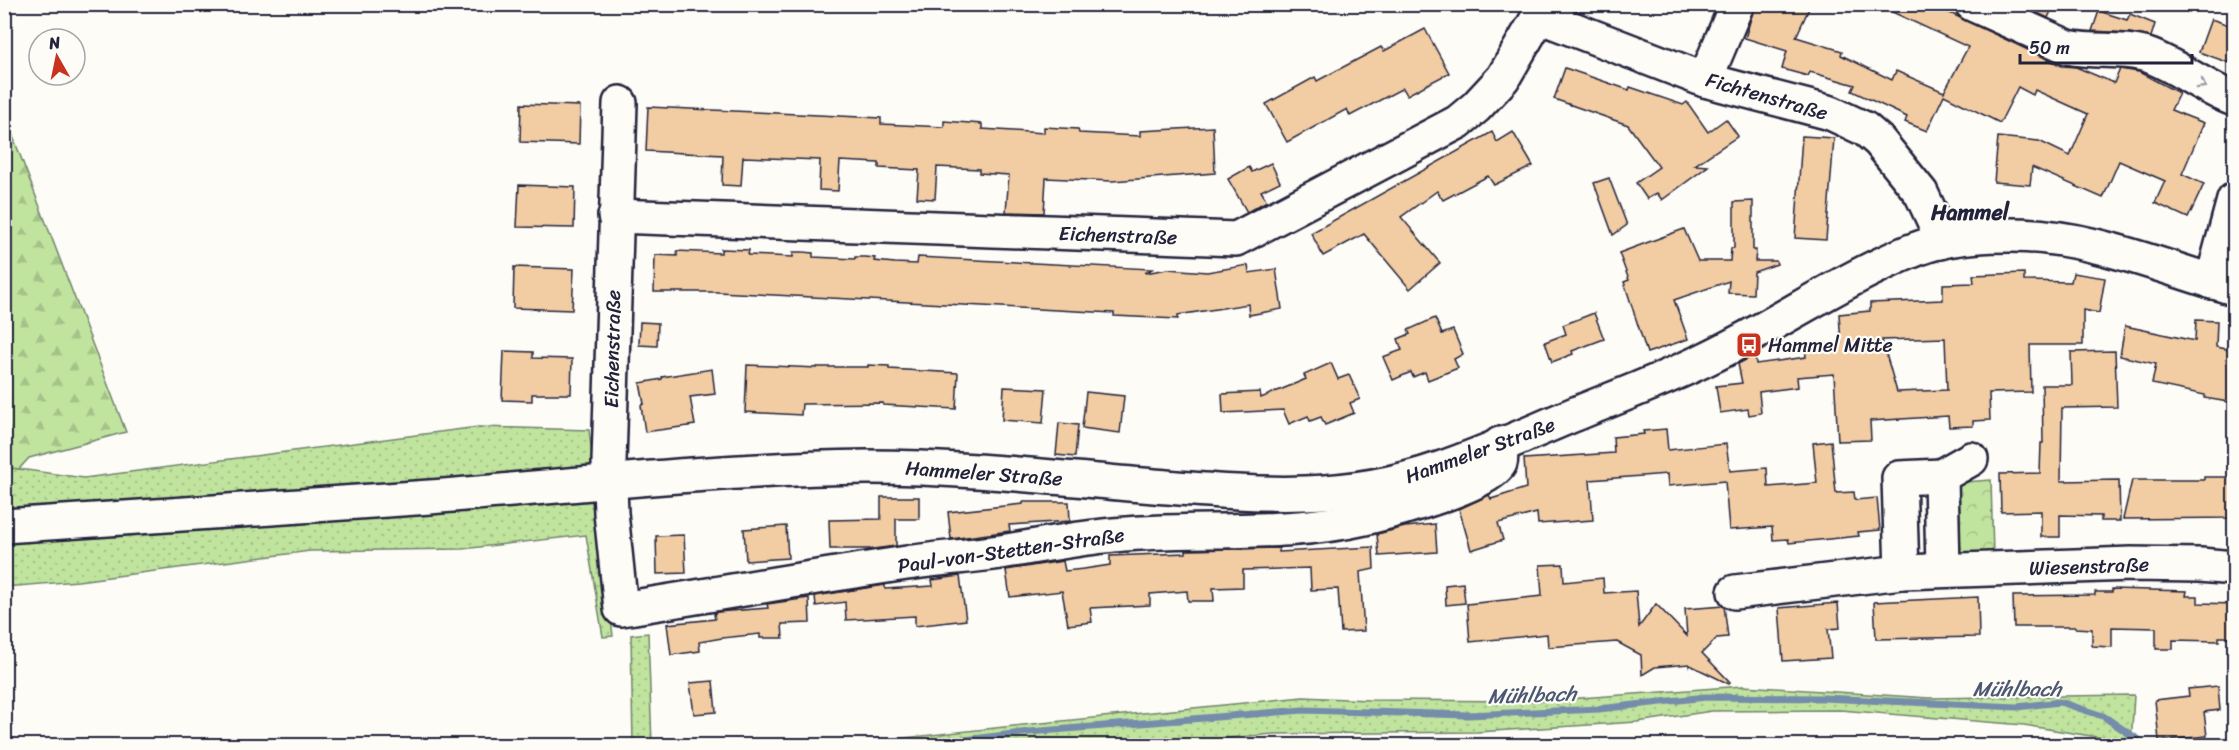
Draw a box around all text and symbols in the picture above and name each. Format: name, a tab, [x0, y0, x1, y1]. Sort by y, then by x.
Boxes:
north arrow	[27, 27, 87, 87]
text: N	[46, 27, 63, 58]
scale bar	[2020, 27, 2192, 65]
text: 50 m	[2029, 32, 2070, 64]
street label: Fichtenstraße	[1702, 62, 1832, 131]
one-way arrow	[2196, 78, 2206, 89]
district label: Hammel	[1930, 193, 2010, 232]
street label: Eichenstraße	[1058, 216, 1178, 255]
street label: Eichenstraße	[594, 289, 631, 409]
place label: Hammel Mitte	[1768, 328, 1893, 363]
bus stop icon: Hammel Mitte	[1734, 330, 1764, 360]
street label: Hammeler Straße	[1400, 407, 1560, 494]
street label: Hammeler Straße	[904, 451, 1064, 496]
street label: Paul-von-Stetten-Straße	[895, 517, 1127, 584]
street label: Wiesenstraße	[2028, 547, 2150, 586]
water label: Mühlbach	[1973, 670, 2063, 708]
water label: Mühlbach	[1487, 674, 1579, 716]

